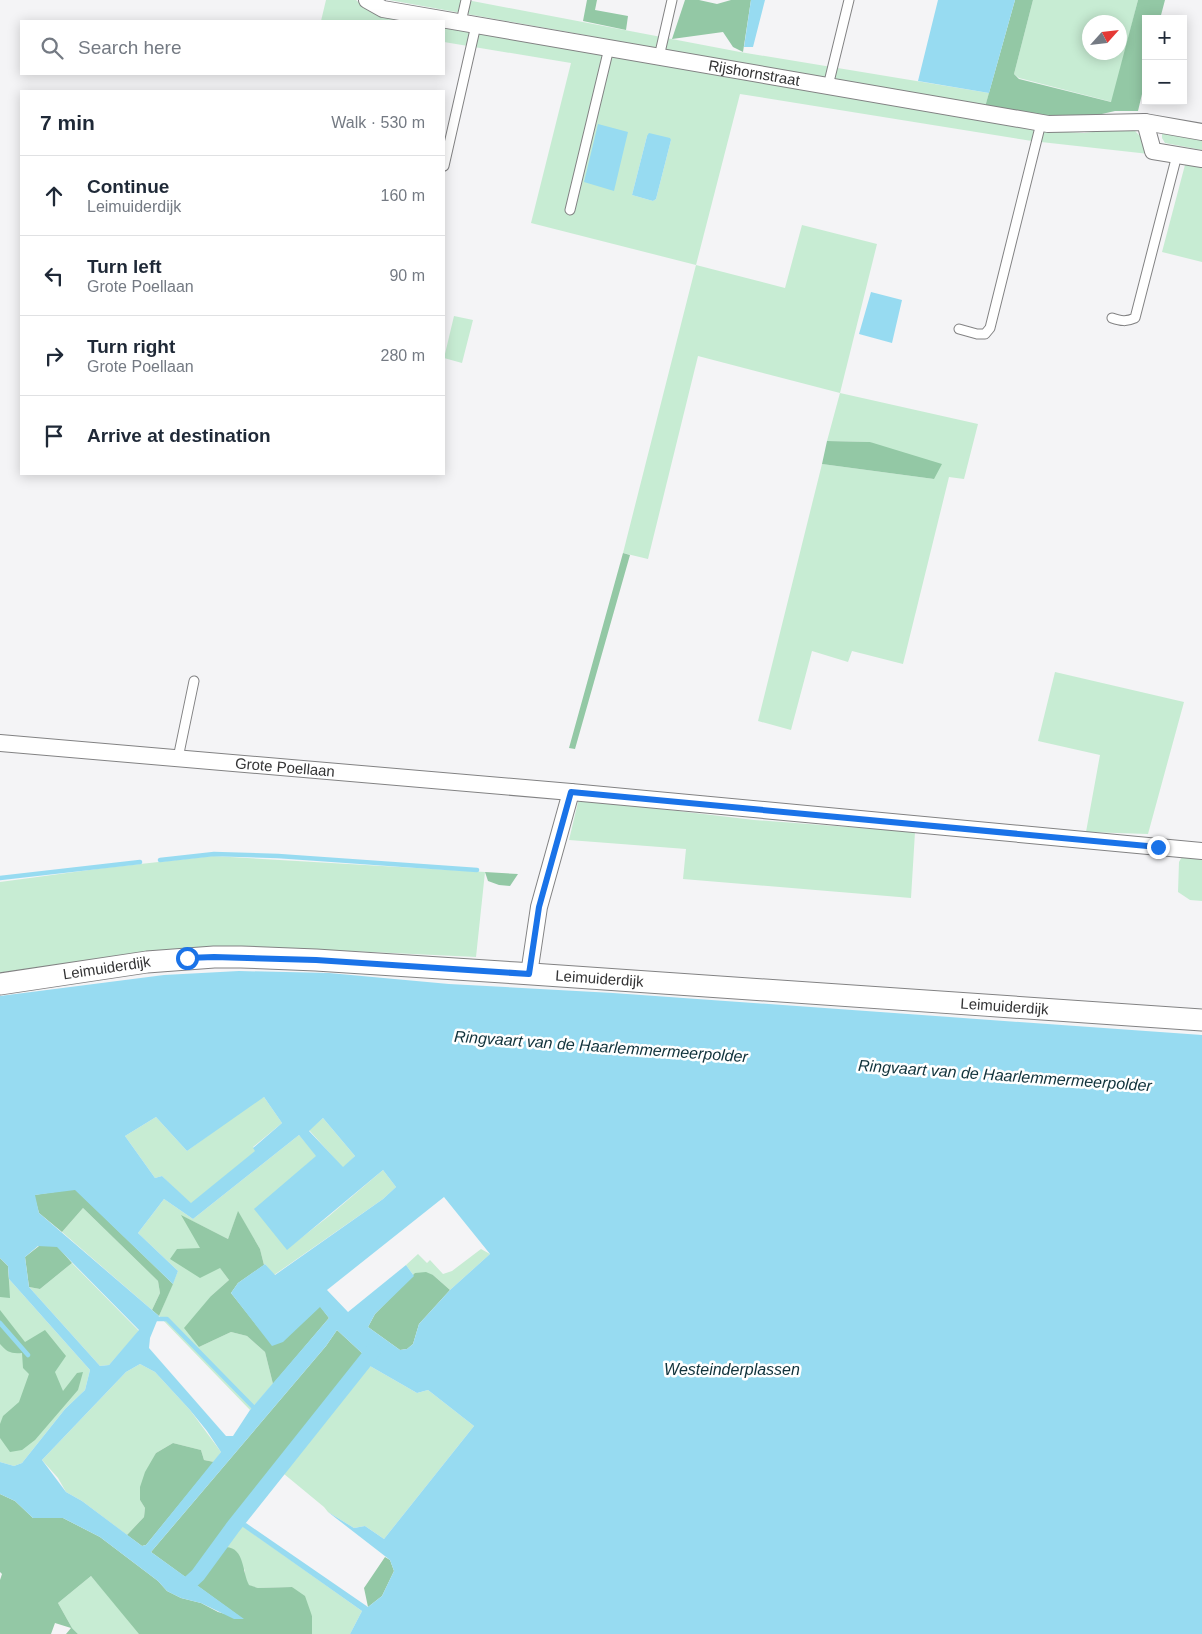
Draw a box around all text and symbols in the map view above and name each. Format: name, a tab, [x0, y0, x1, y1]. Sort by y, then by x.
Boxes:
north arrow	[1082, 15, 1127, 60]
map controls	[1142, 15, 1187, 105]
button: +	[1142, 15, 1187, 60]
search box	[20, 20, 445, 75]
icon: search	[38, 34, 66, 62]
text: Search here	[78, 37, 182, 58]
street label: Rijshornstraat	[707, 56, 802, 89]
button: −	[1142, 60, 1187, 105]
text: 7 min	[40, 111, 95, 134]
text: Walk · 530 m	[331, 114, 425, 131]
text: Continue	[87, 176, 169, 197]
icon: ahead	[40, 182, 68, 210]
text: 160 m	[381, 187, 425, 204]
text: Leimuiderdijk	[87, 198, 181, 215]
text: Turn left	[87, 256, 162, 277]
icon: left	[40, 262, 68, 290]
text: 90 m	[389, 267, 425, 284]
text: Grote Poellaan	[87, 278, 194, 295]
text: Turn right	[87, 336, 175, 357]
icon: right	[40, 342, 68, 370]
text: 280 m	[381, 347, 425, 364]
text: Grote Poellaan	[87, 358, 194, 375]
icon: arrive	[40, 422, 68, 450]
text: Arrive at destination	[87, 425, 271, 446]
street label: Grote Poellaan	[234, 754, 336, 780]
route end	[1147, 836, 1170, 859]
route start	[176, 947, 199, 970]
street label: Leimuiderdijk	[62, 952, 152, 982]
street label: Leimuiderdijk	[555, 967, 645, 990]
street label: Leimuiderdijk	[960, 994, 1050, 1017]
water label: Ringvaart van de Haarlemmermeerpolder	[454, 1028, 749, 1065]
water label: Ringvaart van de Haarlemmermeerpolder	[858, 1057, 1153, 1094]
water label: Westeinderplassen	[664, 1361, 800, 1378]

